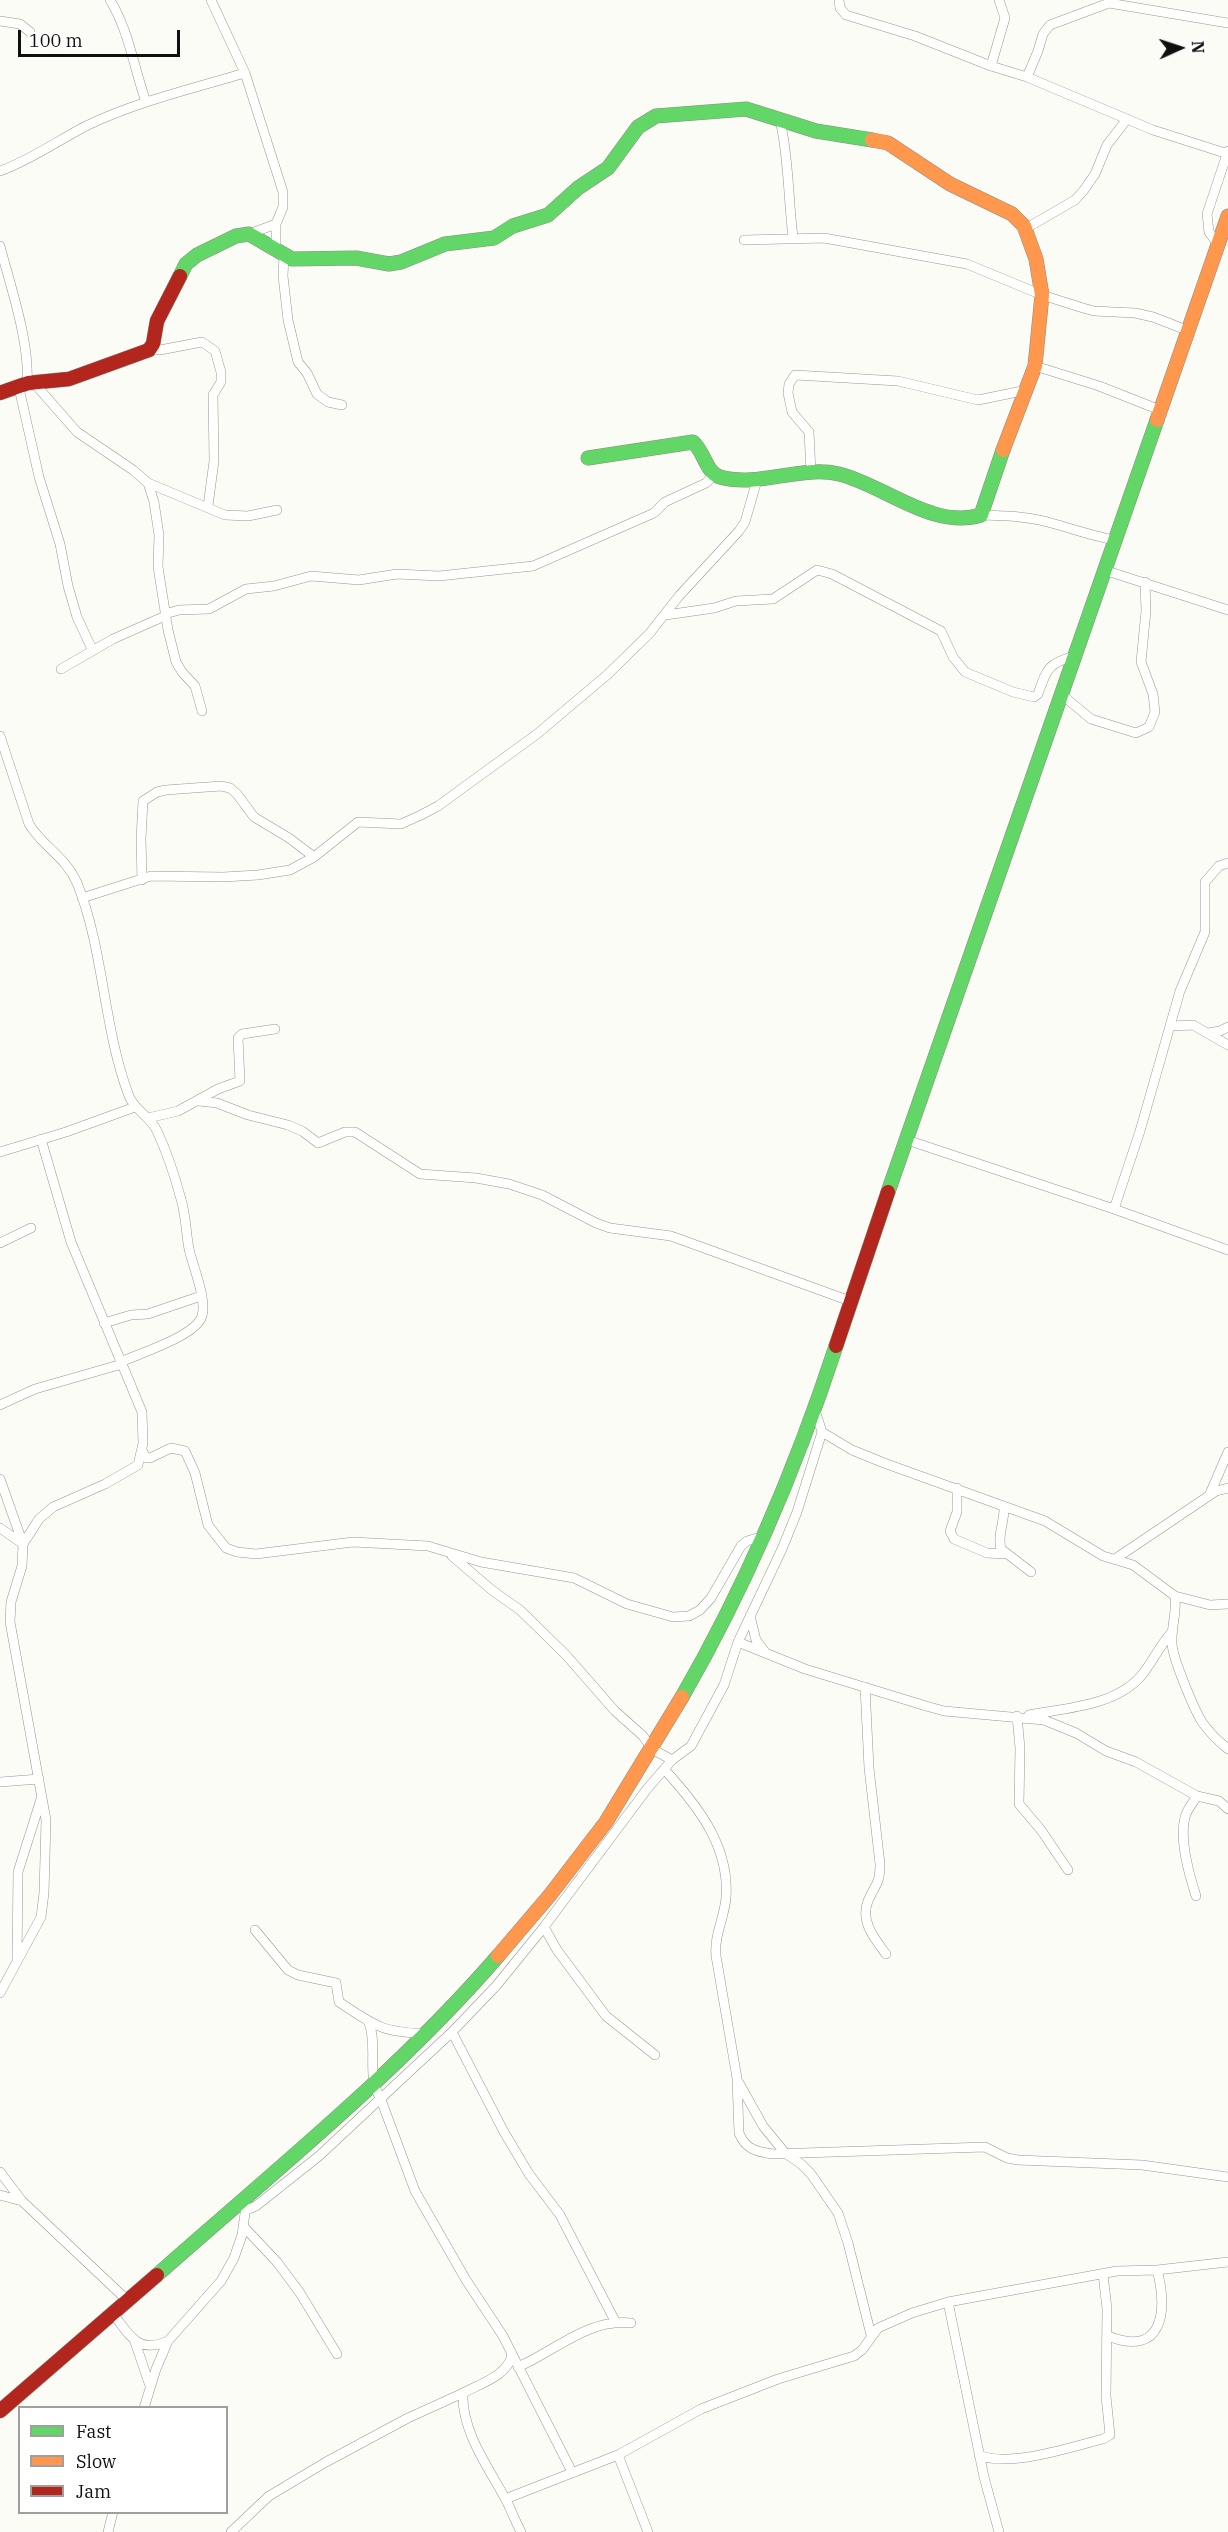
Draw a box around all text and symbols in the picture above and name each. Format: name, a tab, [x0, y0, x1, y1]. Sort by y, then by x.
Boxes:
scale bar	[21, 18, 183, 56]
north arrow	[1150, 18, 1210, 78]
text: 100 m	[29, 29, 83, 52]
text: N	[1188, 40, 1208, 54]
legend	[18, 2406, 228, 2514]
text: Fast	[76, 2420, 111, 2443]
text: Slow	[76, 2450, 116, 2473]
text: Jam	[76, 2480, 111, 2503]

